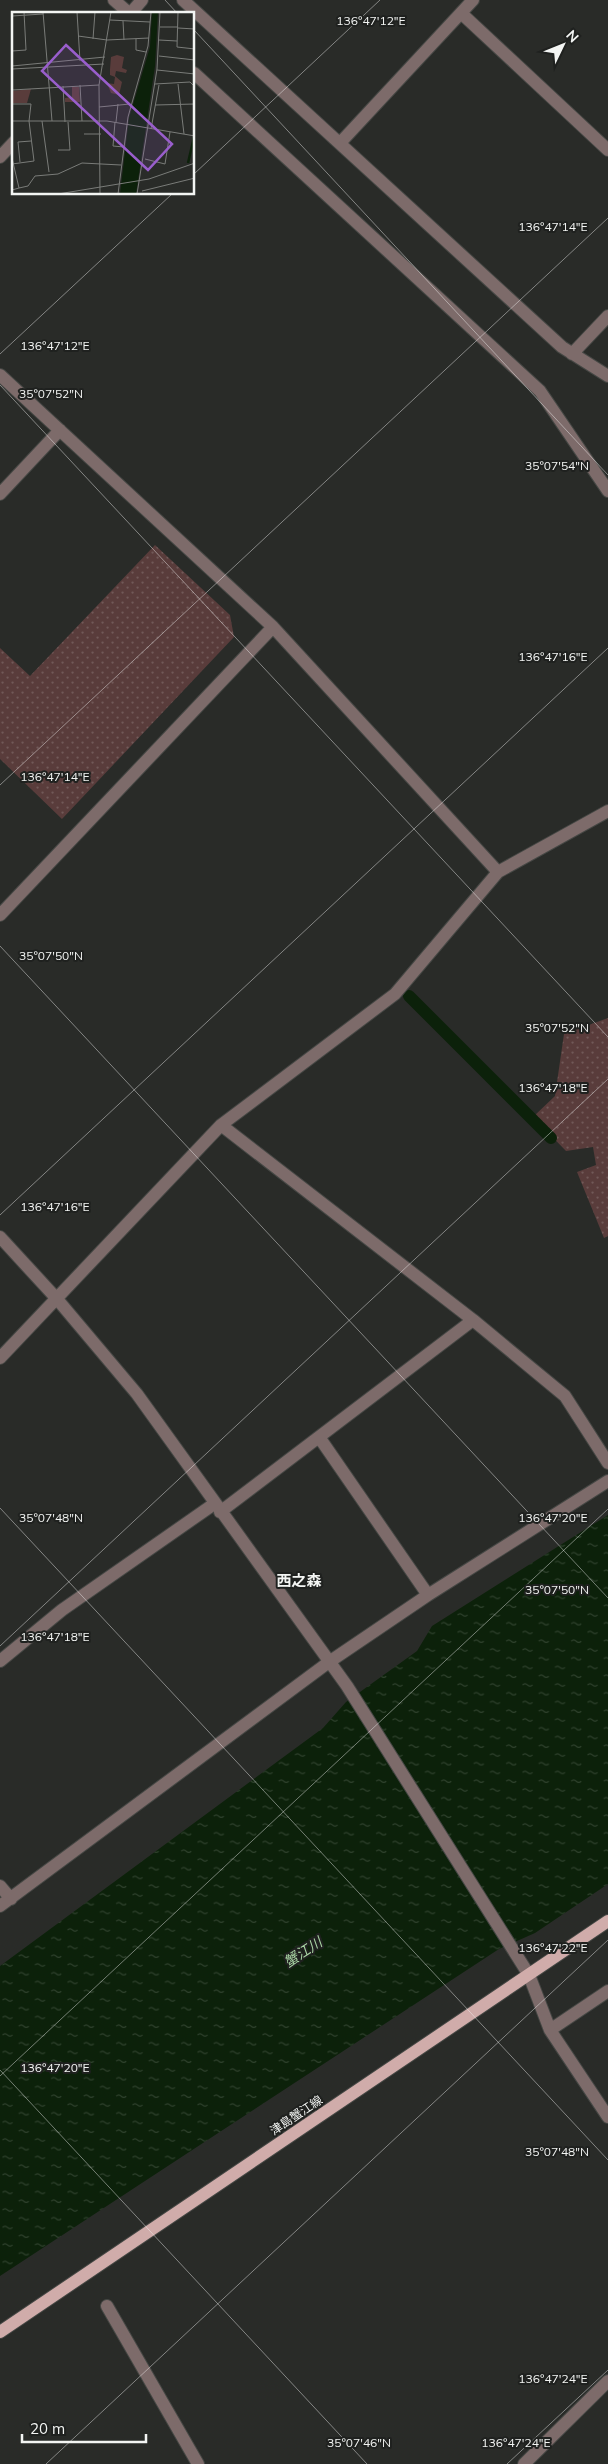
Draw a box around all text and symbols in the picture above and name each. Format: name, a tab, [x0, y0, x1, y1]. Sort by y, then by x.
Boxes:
inset map	[12, 12, 195, 195]
text: 136°47'12"E	[336, 13, 406, 28]
north arrow	[538, 20, 588, 70]
text: N	[562, 26, 583, 46]
text: 136°47'14"E	[518, 219, 588, 234]
text: 136°47'12"E	[20, 338, 90, 353]
text: 35°07'52"N	[19, 386, 83, 401]
text: 35°07'54"N	[525, 458, 589, 473]
text: 136°47'16"E	[518, 649, 588, 664]
text: 136°47'14"E	[20, 769, 90, 784]
text: 35°07'50"N	[19, 948, 83, 963]
text: 35°07'52"N	[525, 1020, 589, 1035]
text: 136°47'18"E	[518, 1080, 588, 1095]
text: 136°47'16"E	[20, 1199, 90, 1214]
text: 35°07'48"N	[19, 1510, 83, 1525]
text: 136°47'20"E	[518, 1510, 588, 1525]
district label: 西之森	[276, 1571, 322, 1590]
text: 35°07'50"N	[525, 1582, 589, 1597]
text: 136°47'18"E	[20, 1629, 90, 1644]
water label: 蟹江川	[280, 1932, 327, 1971]
text: 136°47'22"E	[518, 1940, 588, 1955]
text: 136°47'20"E	[20, 2060, 90, 2075]
street label: 津島蟹江線	[267, 2092, 325, 2138]
text: 35°07'48"N	[525, 2144, 589, 2159]
text: 136°47'24"E	[518, 2371, 588, 2386]
scale bar	[22, 2412, 146, 2444]
text: 20 m	[30, 2419, 65, 2438]
text: 35°07'46"N	[327, 2435, 391, 2450]
text: 136°47'24"E	[481, 2435, 551, 2450]

